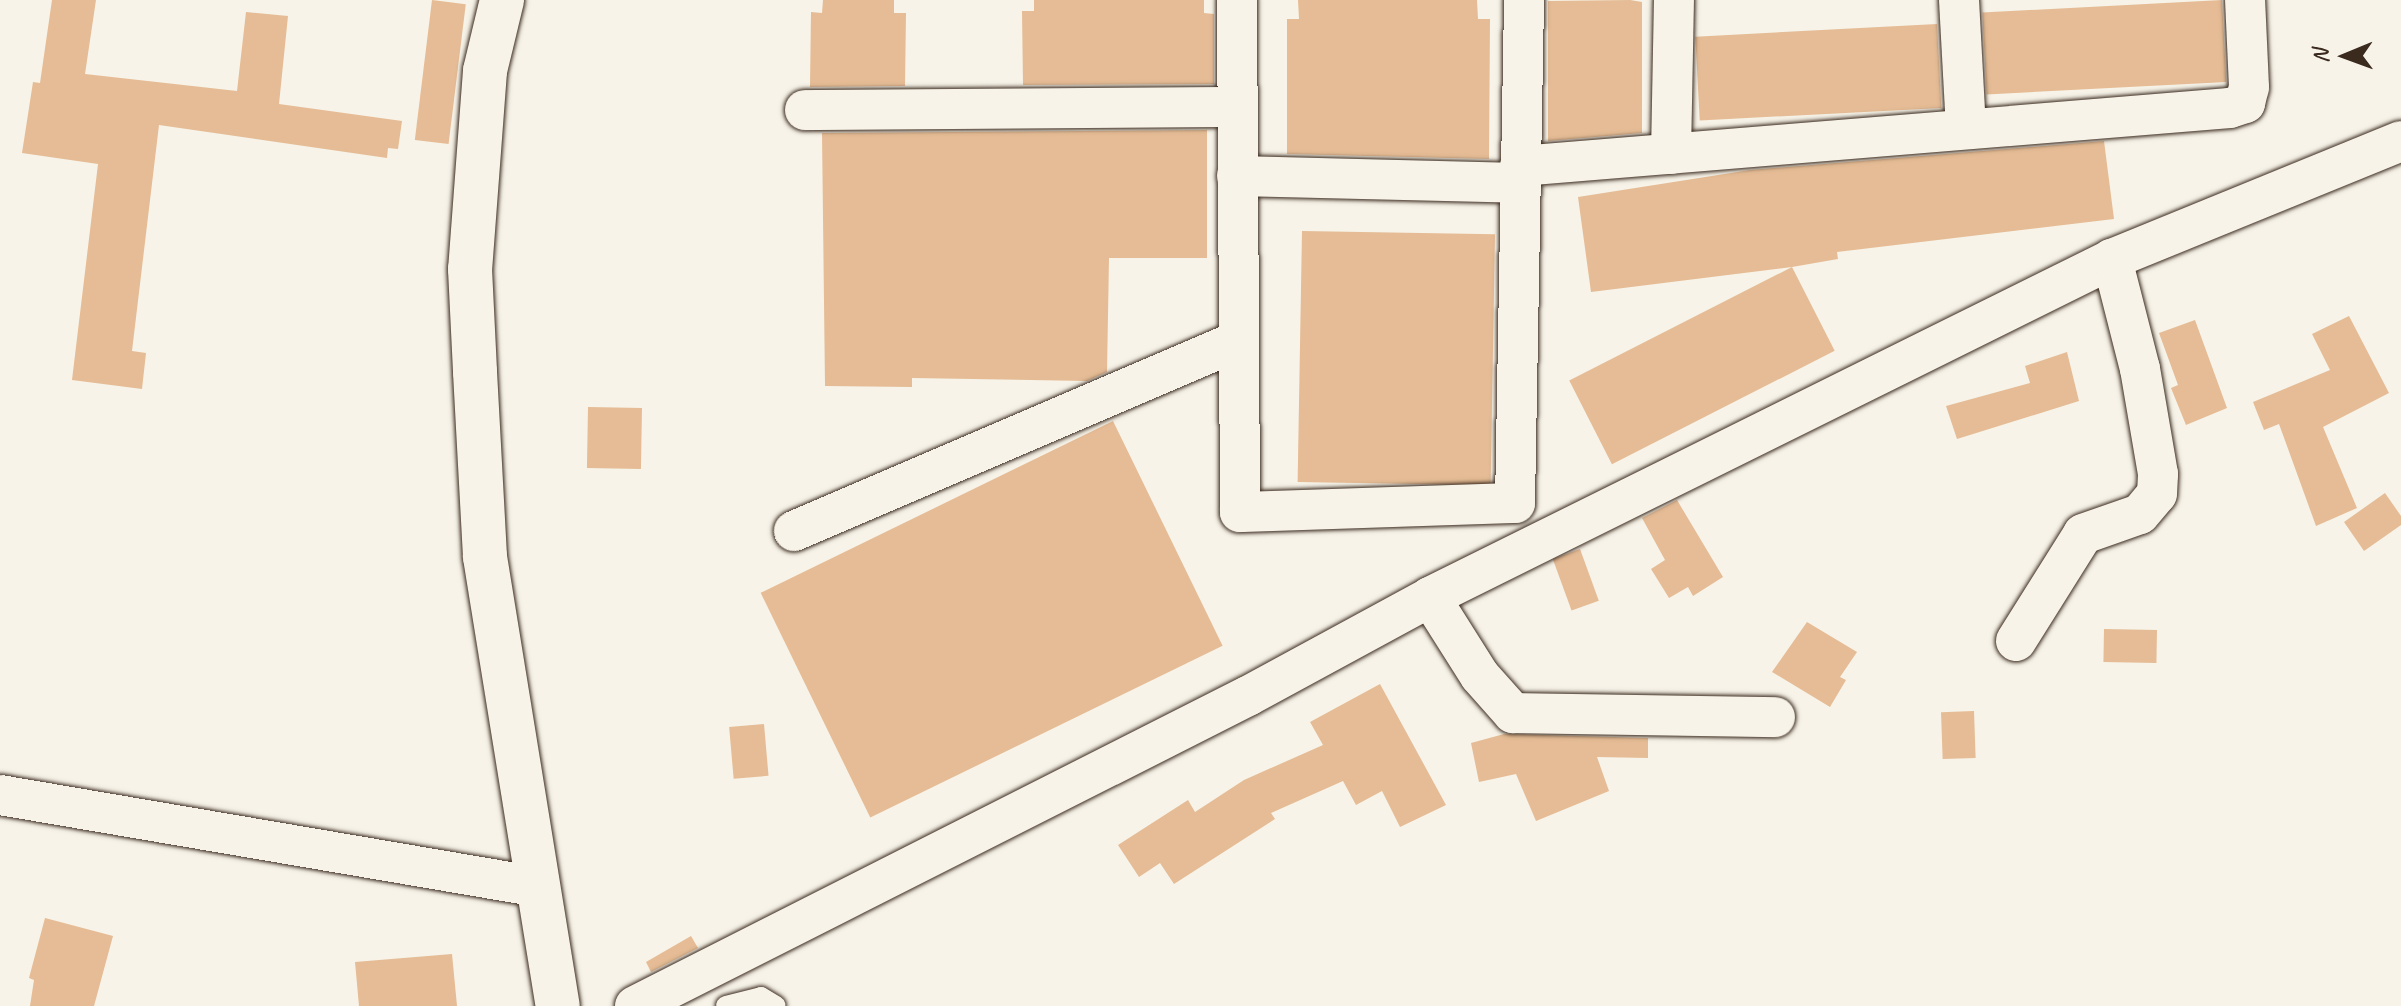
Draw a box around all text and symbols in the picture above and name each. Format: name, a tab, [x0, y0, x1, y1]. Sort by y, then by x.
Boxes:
north arrow	[2305, 16, 2385, 96]
text: N	[2307, 49, 2335, 63]

